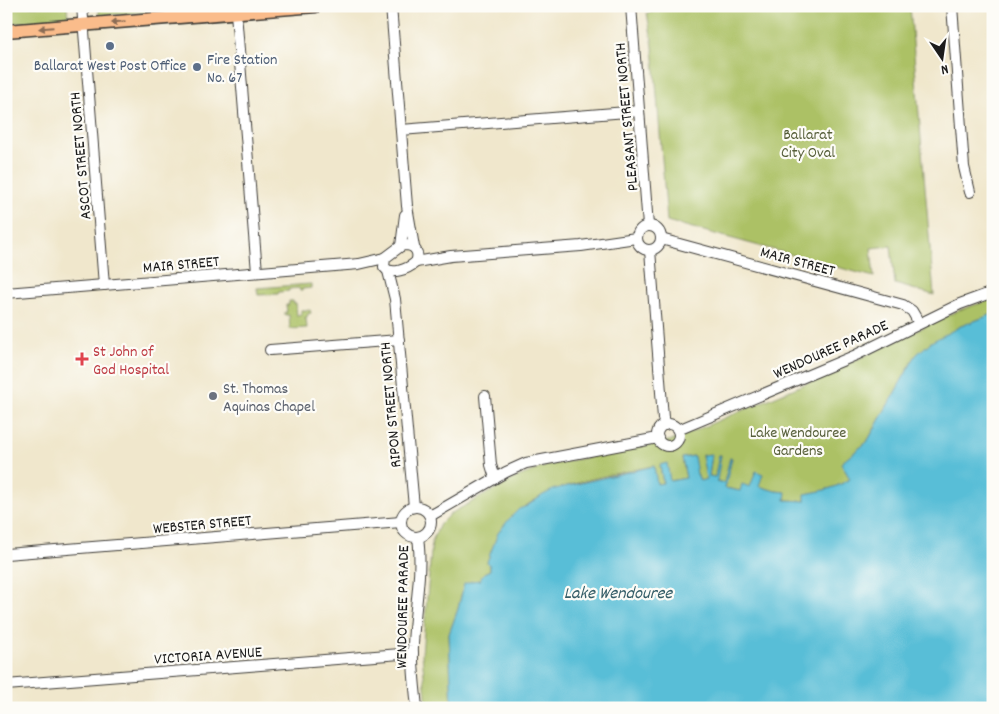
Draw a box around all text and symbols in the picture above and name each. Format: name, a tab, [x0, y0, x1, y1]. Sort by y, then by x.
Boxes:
one-way arrow	[109, 19, 125, 27]
one-way arrow	[37, 24, 53, 32]
north arrow	[916, 32, 966, 82]
marker: Ballarat West Post Office	[104, 40, 116, 52]
street label: PLEASANT STREET NORTH	[610, 42, 645, 192]
place label: Fire Station No. 67	[207, 49, 278, 90]
place label: Ballarat West Post Office	[34, 55, 186, 78]
text: N	[939, 58, 950, 79]
marker: Fire Station No. 67	[191, 61, 203, 73]
street label: ASCOT STREET NORTH	[64, 91, 99, 221]
park label: Ballarat City Oval	[781, 124, 835, 165]
street label: MAIR STREET	[757, 241, 838, 284]
street label: MAIR STREET	[142, 251, 221, 280]
street label: WENDOUREE PARADE	[770, 314, 893, 386]
place label: St John of God Hospital	[93, 341, 169, 382]
street label: RIPON STREET NORTH	[375, 341, 408, 469]
marker: St John of God Hospital	[75, 352, 89, 366]
place label: St. Thomas Aquinas Chapel	[223, 378, 315, 419]
marker: St. Thomas Aquinas Chapel	[207, 390, 219, 402]
park label: Lake Wendouree Gardens	[750, 422, 846, 463]
street label: WEBSTER STREET	[152, 510, 253, 541]
street label: WENDOUREE PARADE	[391, 544, 416, 669]
water label: Lake Wendouree	[564, 582, 673, 607]
street label: VICTORIA AVENUE	[154, 641, 264, 672]

